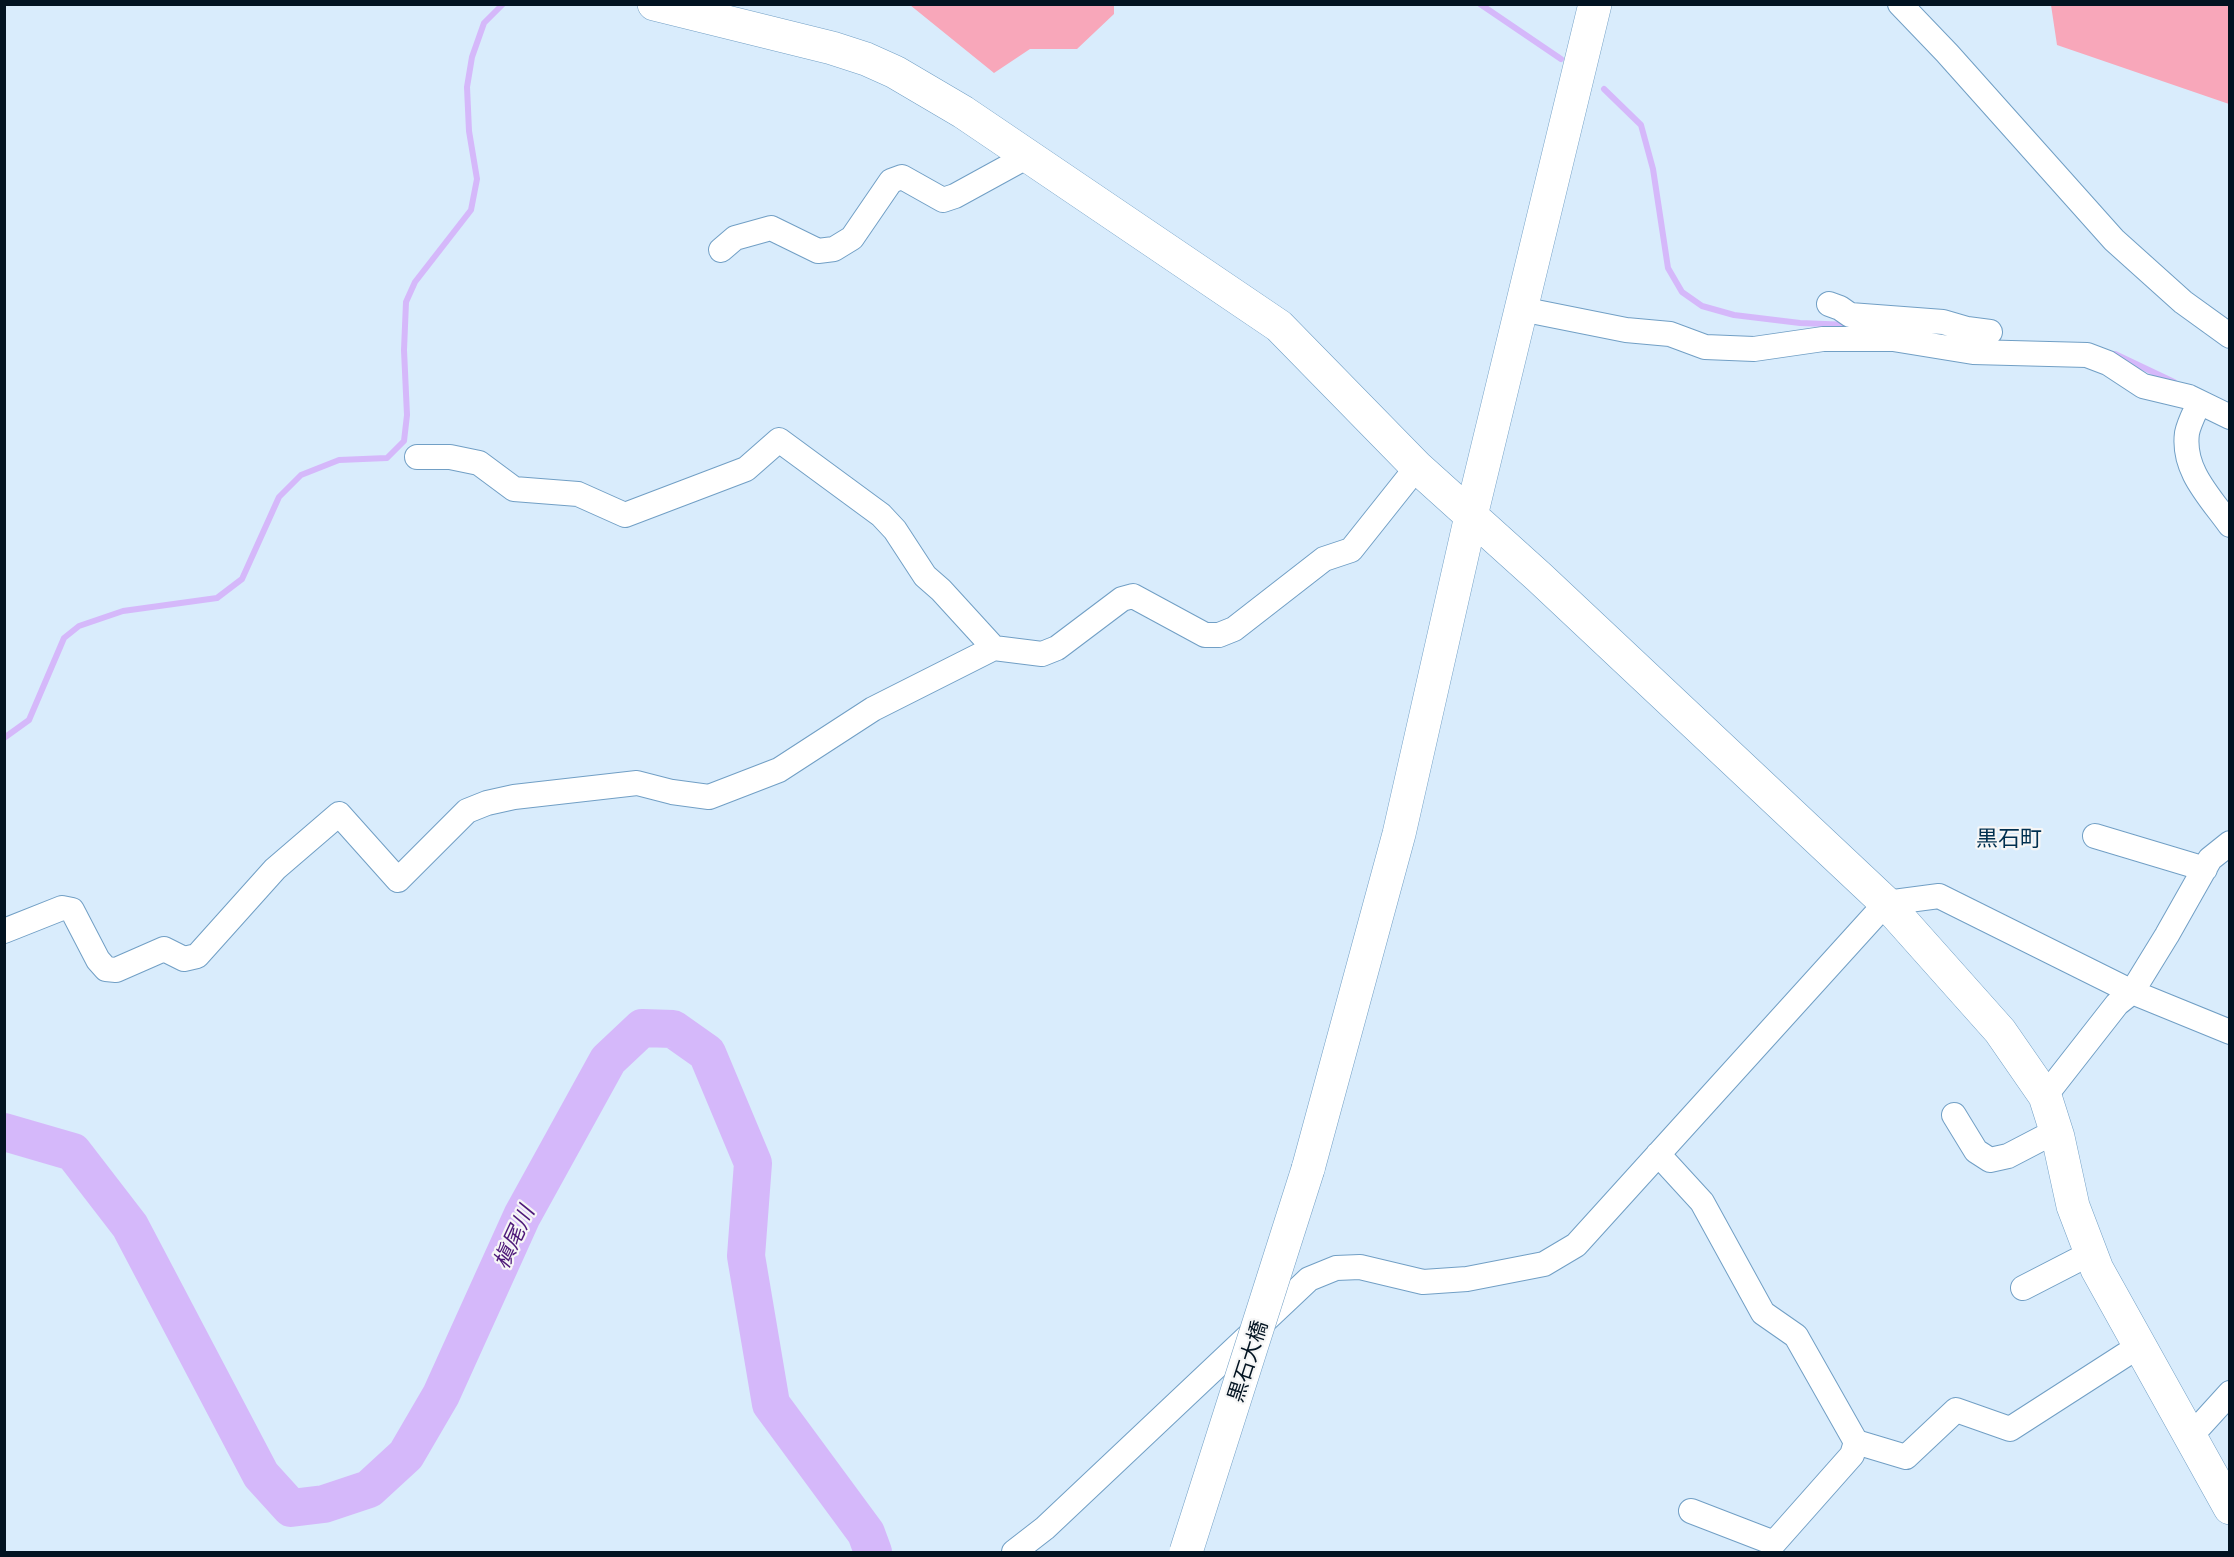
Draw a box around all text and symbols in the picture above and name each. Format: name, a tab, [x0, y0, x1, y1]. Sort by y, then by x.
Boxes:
district label: 黒石町	[1976, 825, 2042, 851]
water label: 槇尾川	[487, 1202, 539, 1272]
street label: 黒石大橋	[1222, 1317, 1272, 1405]

